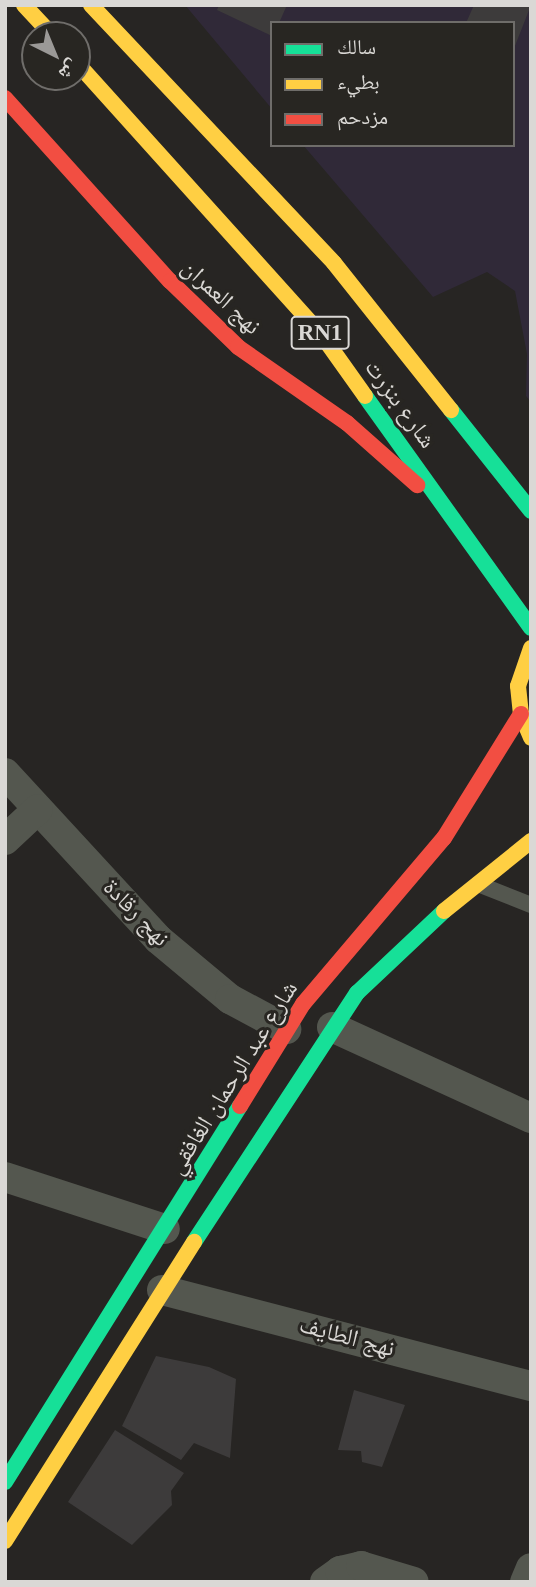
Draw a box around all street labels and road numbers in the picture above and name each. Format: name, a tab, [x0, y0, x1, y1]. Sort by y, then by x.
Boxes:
street label: نهج العمران	[175, 253, 267, 341]
road number: RN1	[290, 314, 350, 352]
street label: شارع بنزرت	[358, 354, 442, 454]
street label: نهج رقادة	[97, 873, 175, 953]
street label: شارع عبد الرحمان الغافقي	[162, 976, 304, 1180]
street label: نهج الطايف	[296, 1310, 398, 1364]

